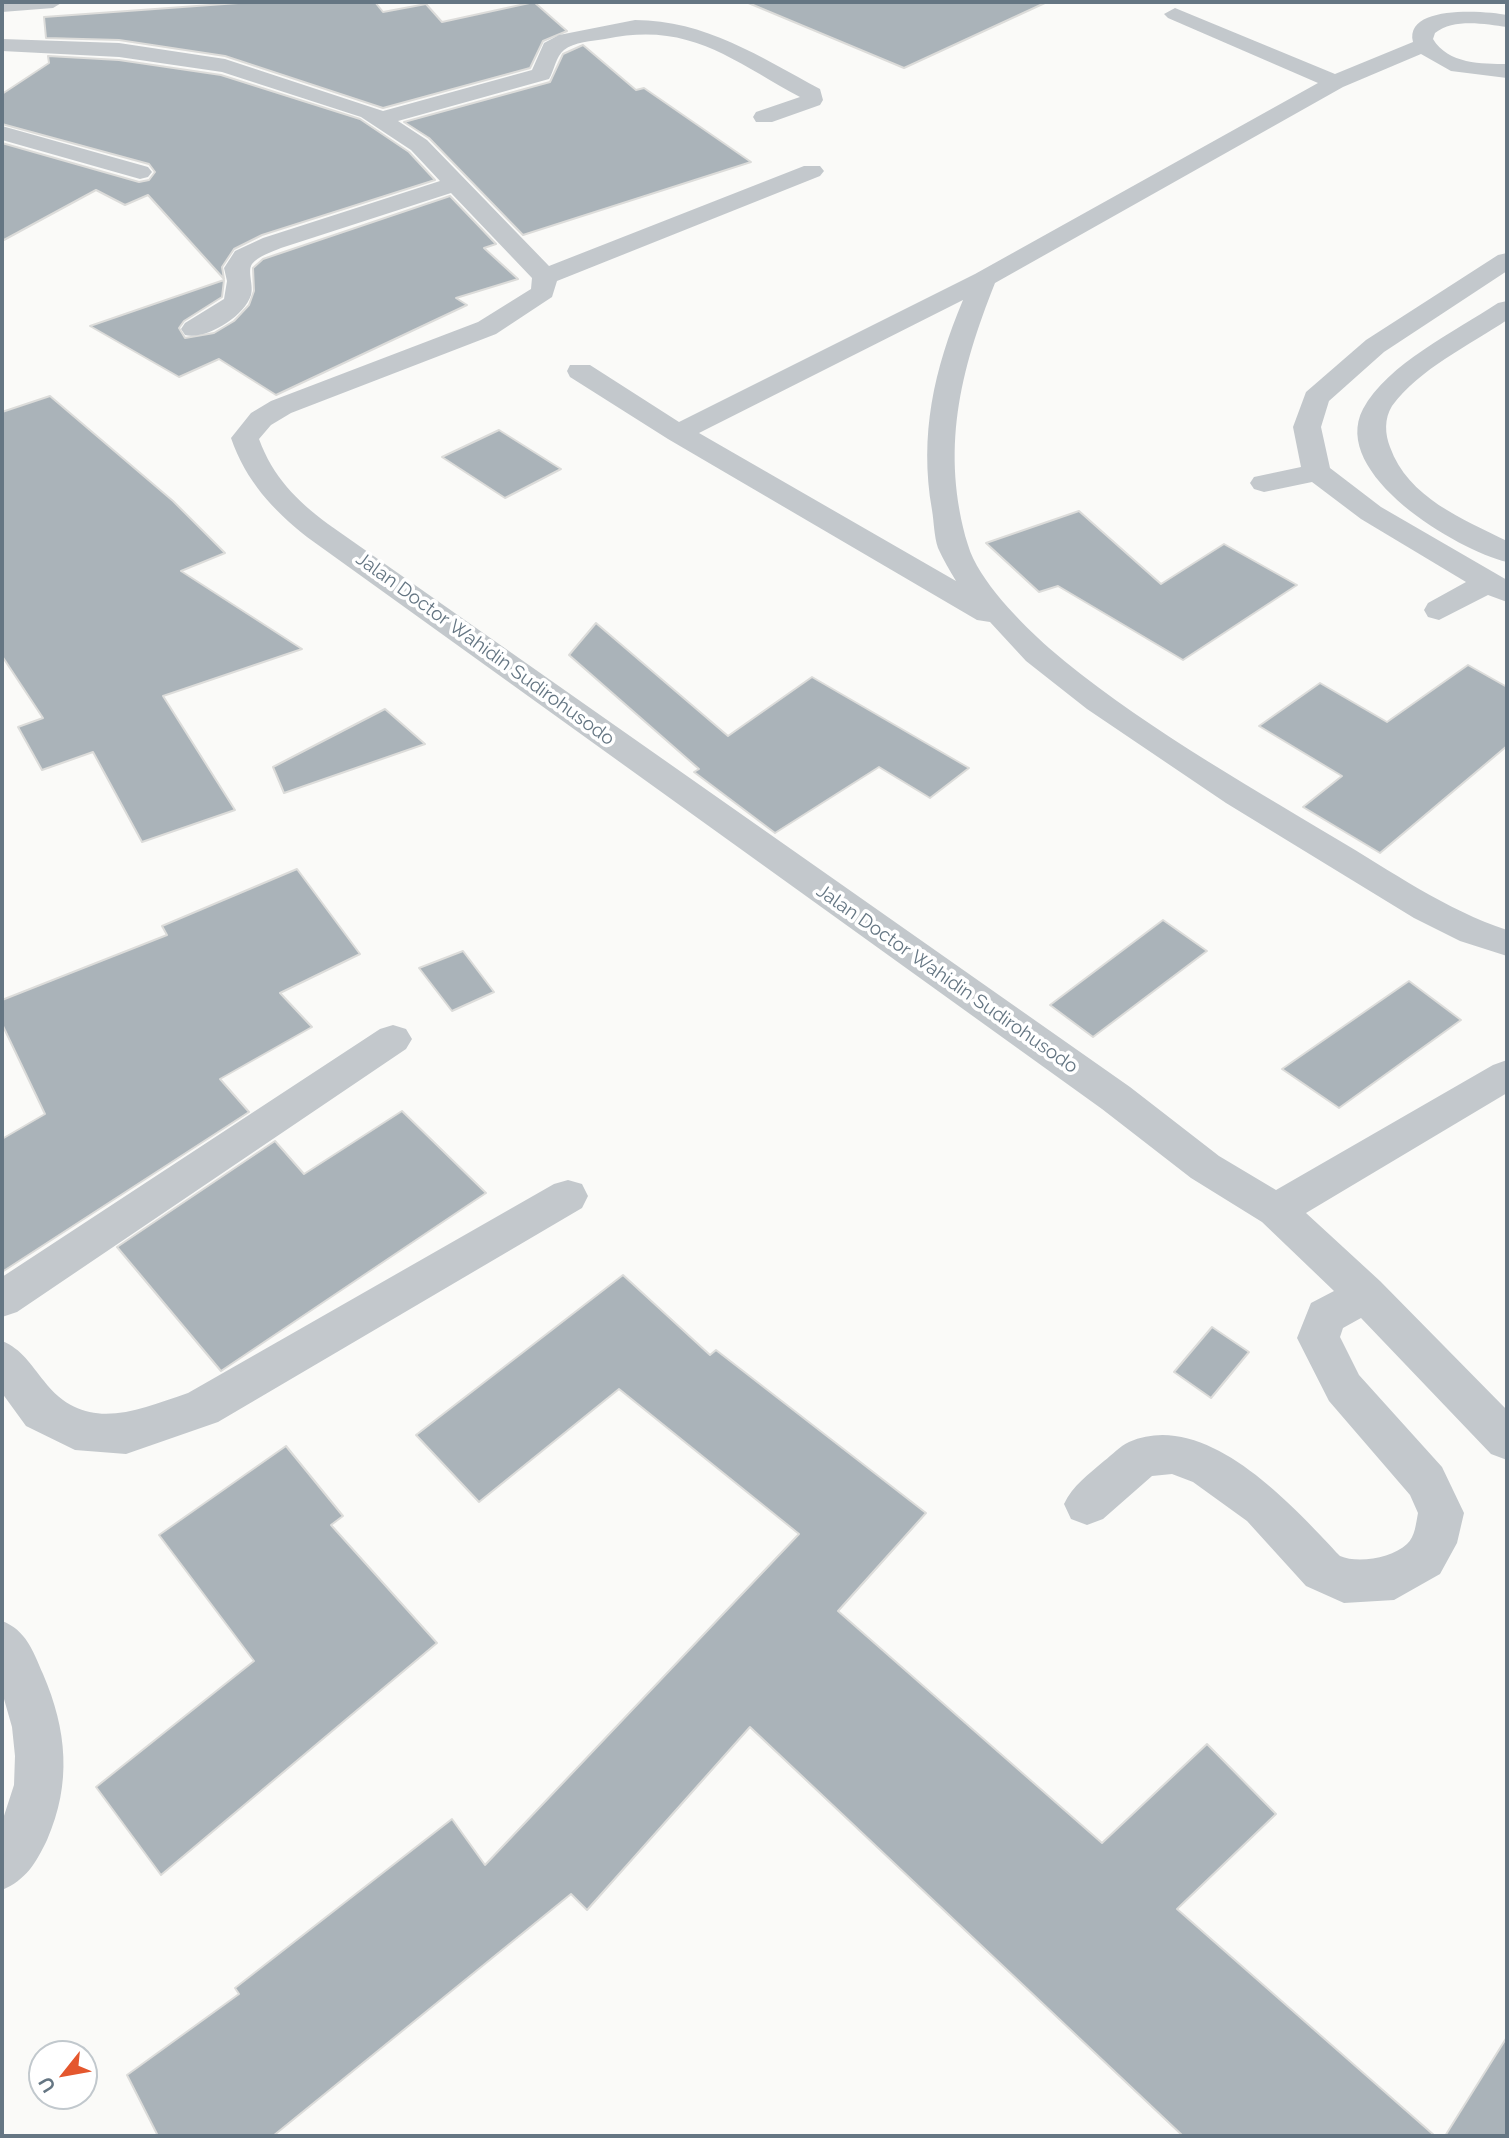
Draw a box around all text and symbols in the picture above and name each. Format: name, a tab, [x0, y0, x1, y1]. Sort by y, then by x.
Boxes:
street label: Jalan Doctor Wahidin Sudirohusodo	[351, 548, 619, 750]
street label: Jalan Doctor Wahidin Sudirohusodo	[812, 880, 1082, 1078]
north arrow	[28, 2040, 98, 2110]
text: U	[34, 2073, 60, 2097]

